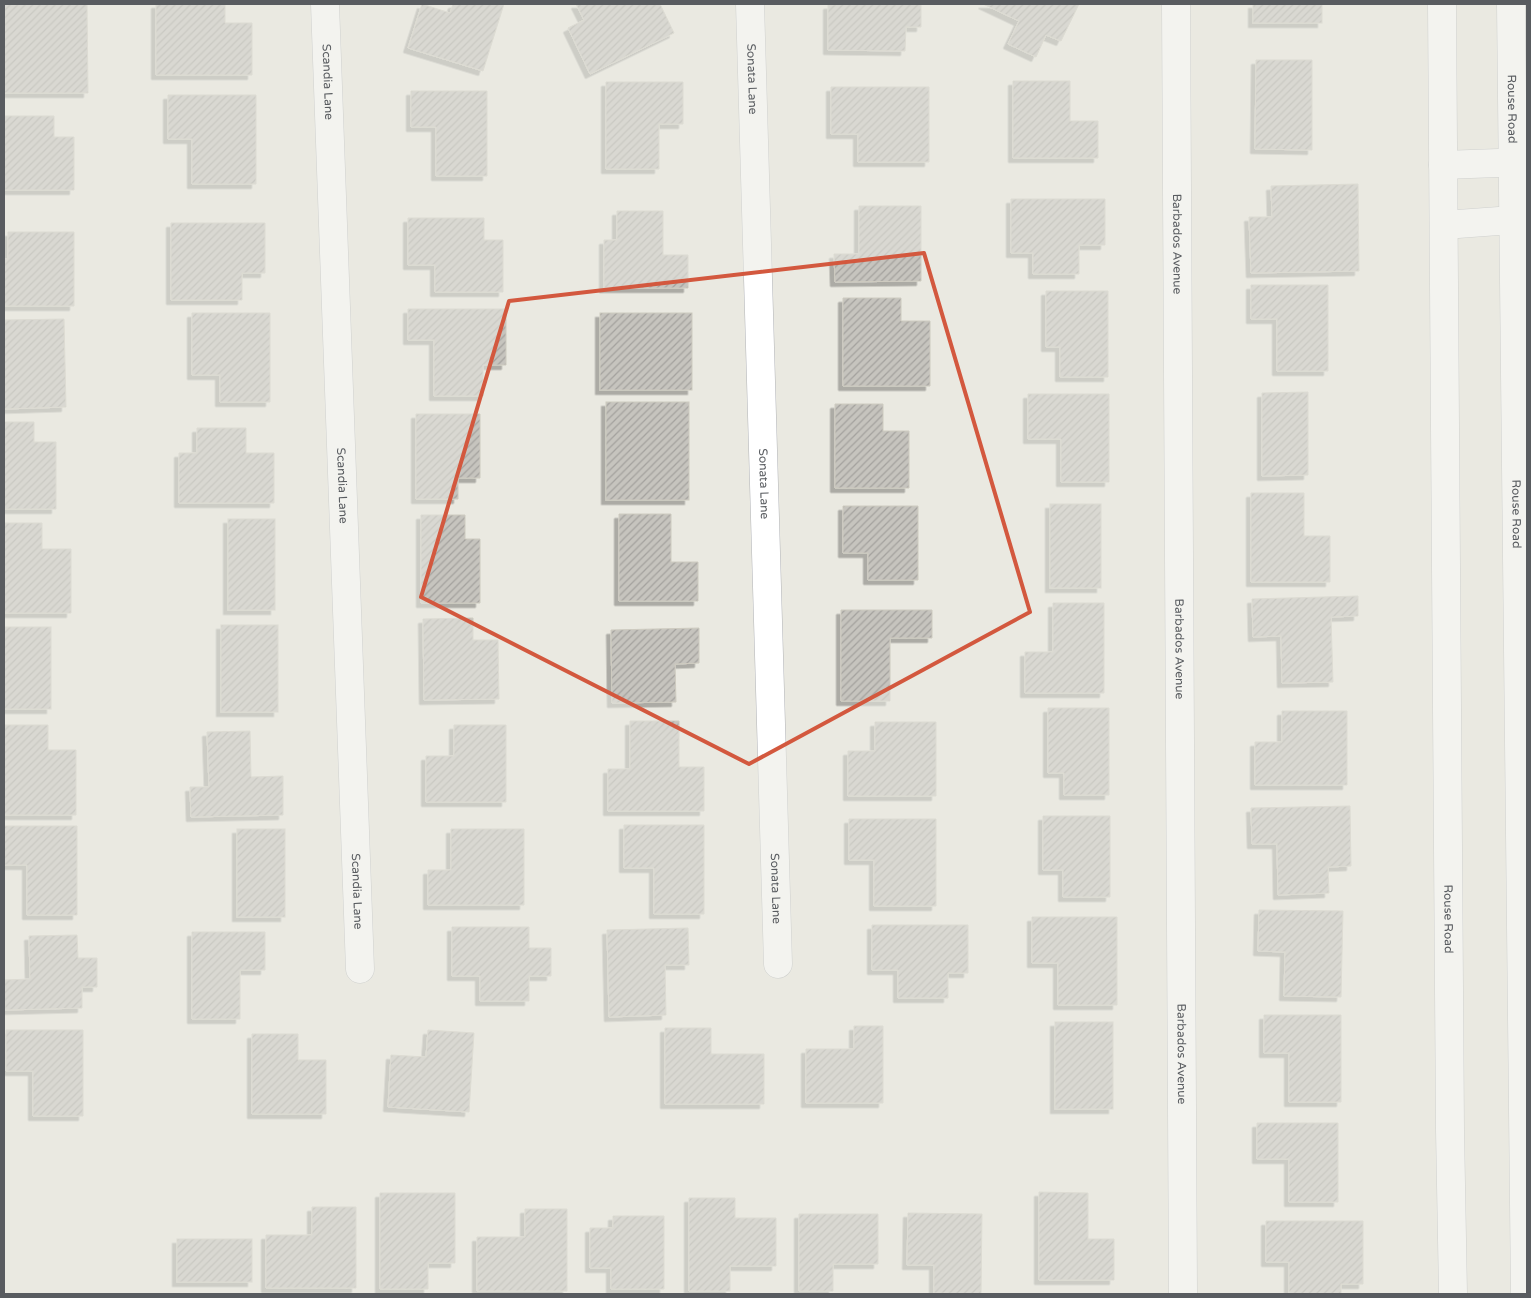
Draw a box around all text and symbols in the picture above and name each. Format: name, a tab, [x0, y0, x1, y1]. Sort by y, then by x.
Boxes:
street label: Sonata Lane	[744, 43, 760, 115]
street label: Scandia Lane	[319, 44, 336, 120]
street label: Rouse Road	[1505, 74, 1520, 144]
street label: Barbados Avenue	[1170, 194, 1185, 295]
street label: Scandia Lane	[334, 447, 351, 524]
street label: Sonata Lane	[756, 448, 772, 520]
street label: Rouse Road	[1509, 479, 1524, 549]
street label: Barbados Avenue	[1172, 599, 1187, 700]
street label: Scandia Lane	[349, 853, 366, 930]
street label: Sonata Lane	[768, 853, 784, 924]
street label: Rouse Road	[1441, 884, 1456, 954]
street label: Barbados Avenue	[1174, 1004, 1189, 1105]

